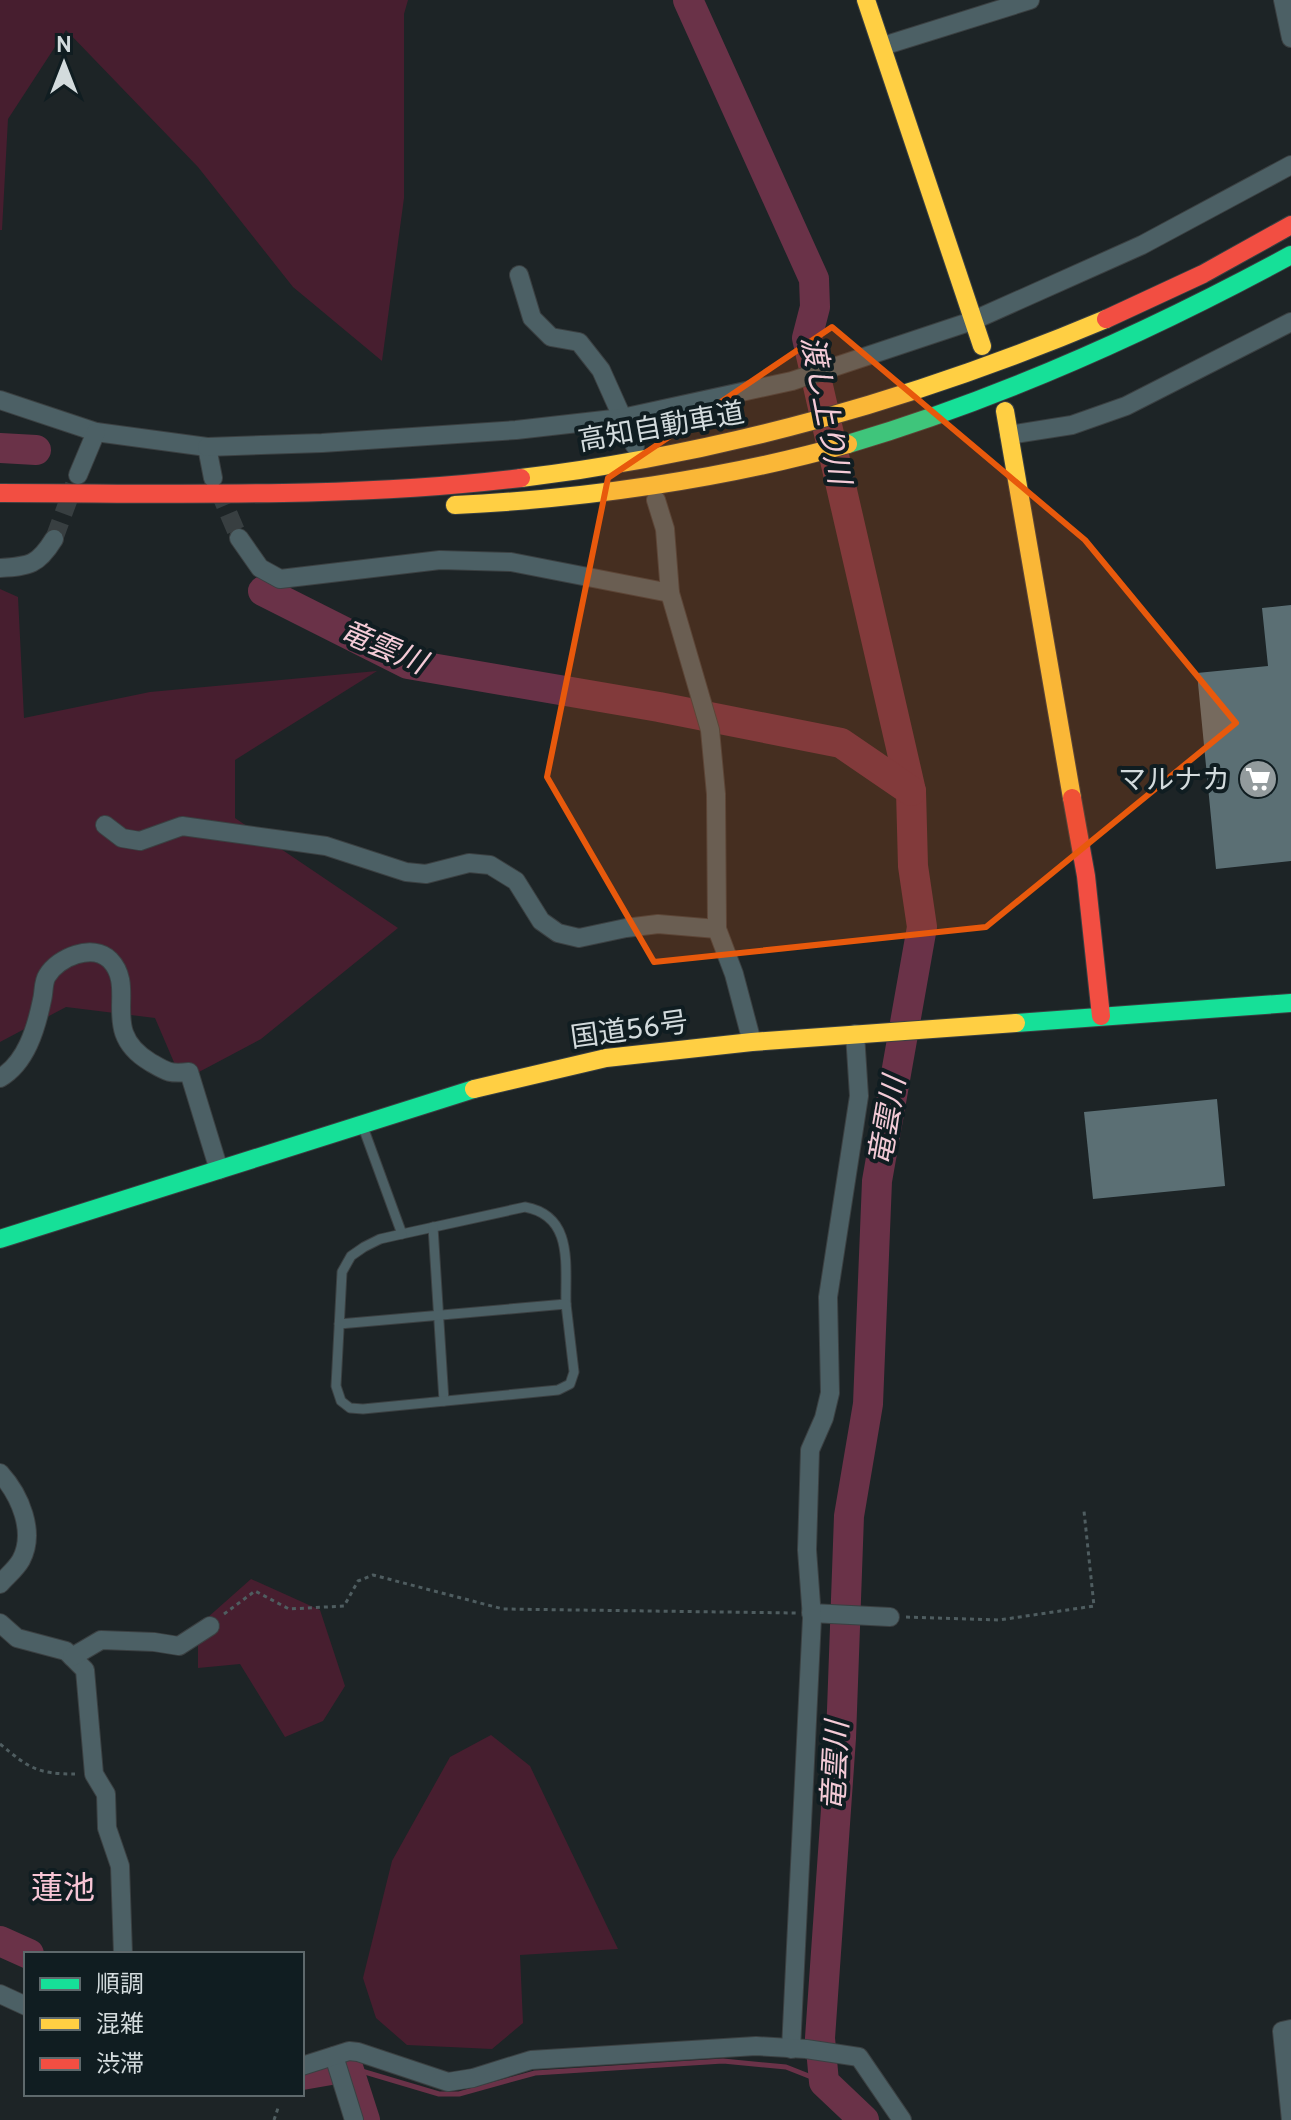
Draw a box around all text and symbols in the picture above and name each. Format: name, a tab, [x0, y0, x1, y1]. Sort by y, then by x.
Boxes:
north arrow	[24, 24, 104, 104]
text: N	[56, 33, 72, 60]
water label: 渡し上り川	[791, 333, 857, 491]
street label: 高知自動車道	[576, 397, 747, 461]
water label: 竜雲川	[333, 615, 433, 685]
supermarket icon: マルナカ	[1237, 758, 1279, 800]
place label: マルナカ	[1118, 764, 1230, 800]
street label: 国道56号	[568, 1006, 690, 1058]
water label: 竜雲川	[863, 1071, 916, 1169]
water label: 竜雲川	[817, 1717, 858, 1812]
district label: 蓮池	[31, 1871, 95, 1911]
legend	[24, 1952, 304, 2096]
text: 順調	[96, 1971, 144, 2001]
text: 混雑	[96, 2011, 144, 2041]
text: 渋滞	[96, 2051, 144, 2081]

